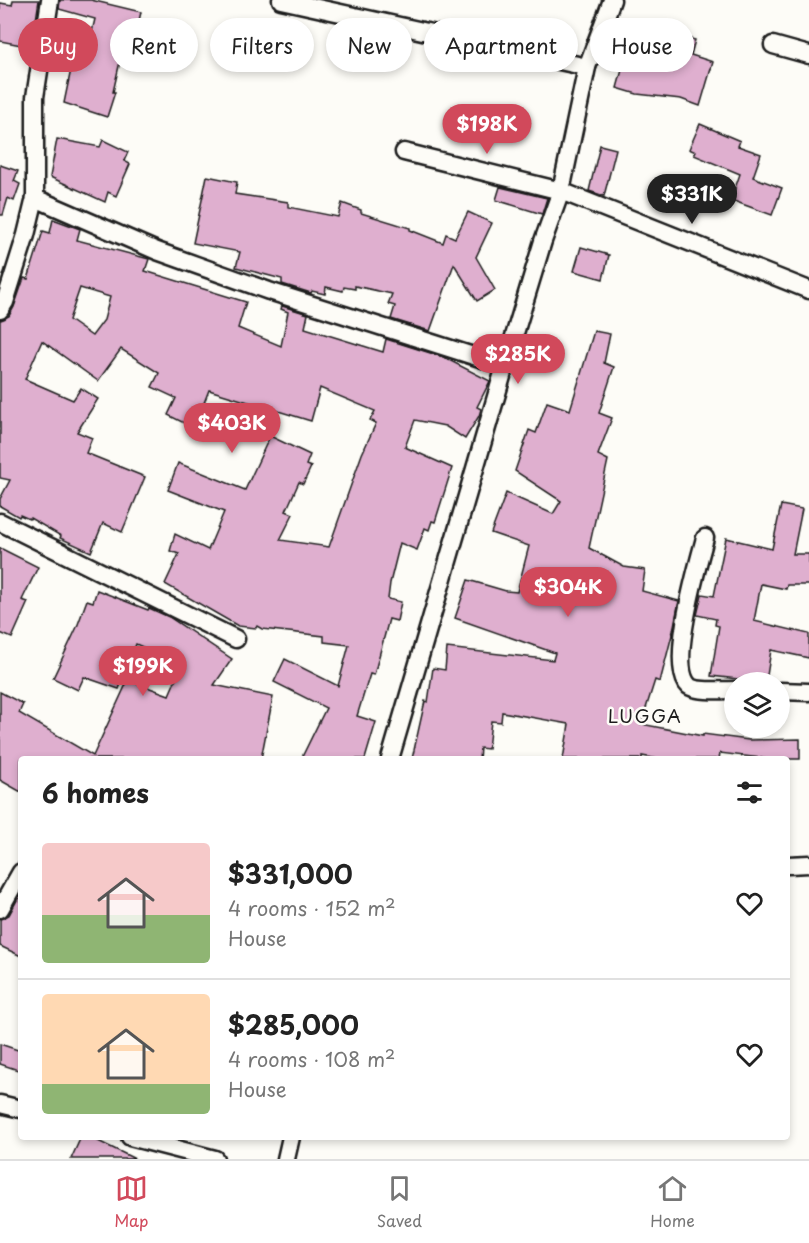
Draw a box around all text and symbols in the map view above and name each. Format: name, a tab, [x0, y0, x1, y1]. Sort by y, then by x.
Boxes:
chip: Buy	[18, 18, 98, 72]
chip: Rent	[110, 18, 198, 72]
chip: Filters	[210, 18, 314, 72]
chip: New	[326, 18, 412, 72]
chip: Apartment	[424, 18, 578, 72]
chip: House	[590, 18, 694, 72]
pin: $198K	[445, 104, 529, 155]
text: $198K	[457, 108, 517, 138]
pin: $331K	[650, 174, 734, 225]
text: $331K	[661, 178, 723, 208]
pin: $285K	[476, 334, 560, 385]
text: $285K	[485, 338, 551, 368]
pin: $403K	[190, 403, 274, 454]
text: $403K	[198, 407, 266, 437]
pin: $304K	[526, 567, 610, 618]
text: $304K	[534, 571, 602, 601]
pin: $199K	[101, 646, 185, 697]
text: $199K	[113, 650, 173, 680]
map controls	[724, 672, 790, 738]
button: layers	[724, 672, 790, 738]
district label: LUGGA	[608, 702, 682, 729]
text: 6 homes	[42, 773, 149, 812]
icon: filters	[733, 776, 766, 809]
text: $331,000	[228, 854, 353, 893]
icon: home	[90, 867, 162, 939]
icon: heart	[733, 887, 766, 920]
text: 4 rooms · 152 m²	[228, 893, 396, 923]
text: House	[228, 923, 287, 953]
text: $285,000	[228, 1005, 359, 1044]
icon: home	[90, 1018, 162, 1090]
icon: heart	[733, 1038, 766, 1071]
text: 4 rooms · 108 m²	[228, 1044, 395, 1074]
text: House	[228, 1074, 287, 1104]
tab: Map	[114, 1172, 148, 1232]
tab: Saved	[377, 1172, 422, 1232]
tab: Home	[650, 1172, 695, 1232]

